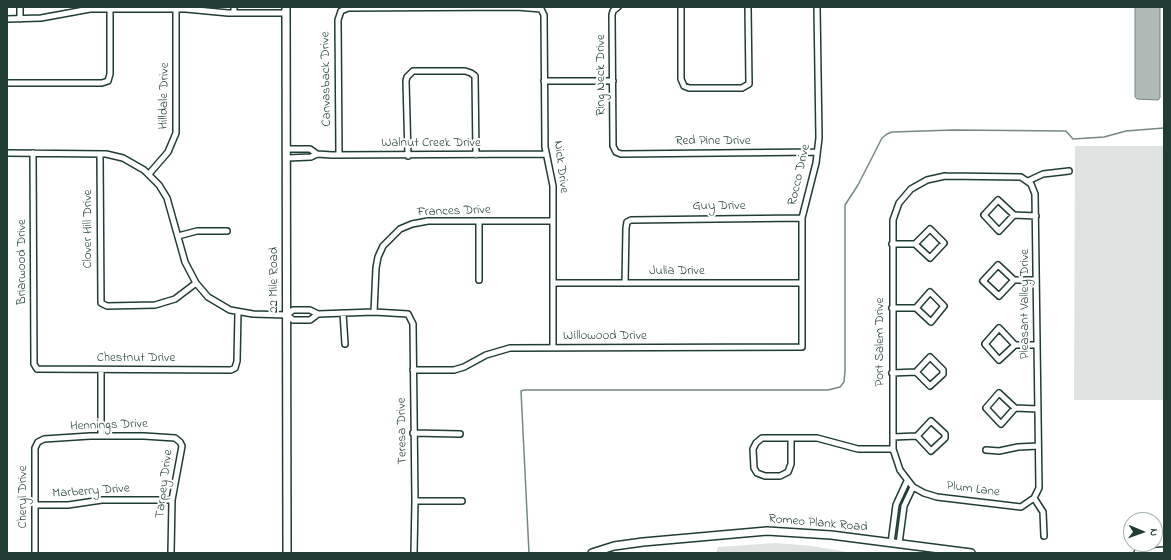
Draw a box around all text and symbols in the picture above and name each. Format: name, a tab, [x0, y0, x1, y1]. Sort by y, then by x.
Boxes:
street label: Canvasback Drive	[318, 31, 336, 127]
street label: Ring Neck Drive	[594, 34, 610, 116]
street label: Hilldale Drive	[157, 62, 173, 130]
street label: Red Pine Drive	[675, 134, 751, 150]
street label: Walnut Creek Drive	[381, 136, 481, 152]
street label: Nick Drive	[549, 140, 571, 194]
street label: Rocco Drive	[785, 143, 815, 207]
street label: Clover Hill Drive	[81, 189, 97, 269]
street label: Guy Drive	[692, 199, 746, 215]
street label: Frances Drive	[417, 203, 491, 221]
street label: Briarwood Drive	[15, 219, 31, 305]
street label: 22 Mile Road	[267, 247, 283, 313]
street label: Pleasant Valley Drive	[1018, 249, 1034, 359]
street label: Julia Drive	[649, 264, 705, 280]
street label: Port Salem Drive	[873, 297, 889, 387]
street label: Willowood Drive	[563, 329, 647, 345]
street label: Chestnut Drive	[97, 351, 175, 367]
street label: Teresa Drive	[395, 397, 411, 465]
street label: Hennings Drive	[70, 417, 148, 435]
street label: Tarpey Drive	[153, 449, 177, 519]
street label: Cheryl Drive	[16, 466, 32, 528]
street label: Plum Lane	[945, 479, 1001, 501]
street label: Marberry Drive	[52, 482, 130, 502]
street label: Romeo Plank Road	[768, 512, 868, 536]
north arrow	[1123, 512, 1163, 552]
text: N	[1146, 528, 1162, 536]

